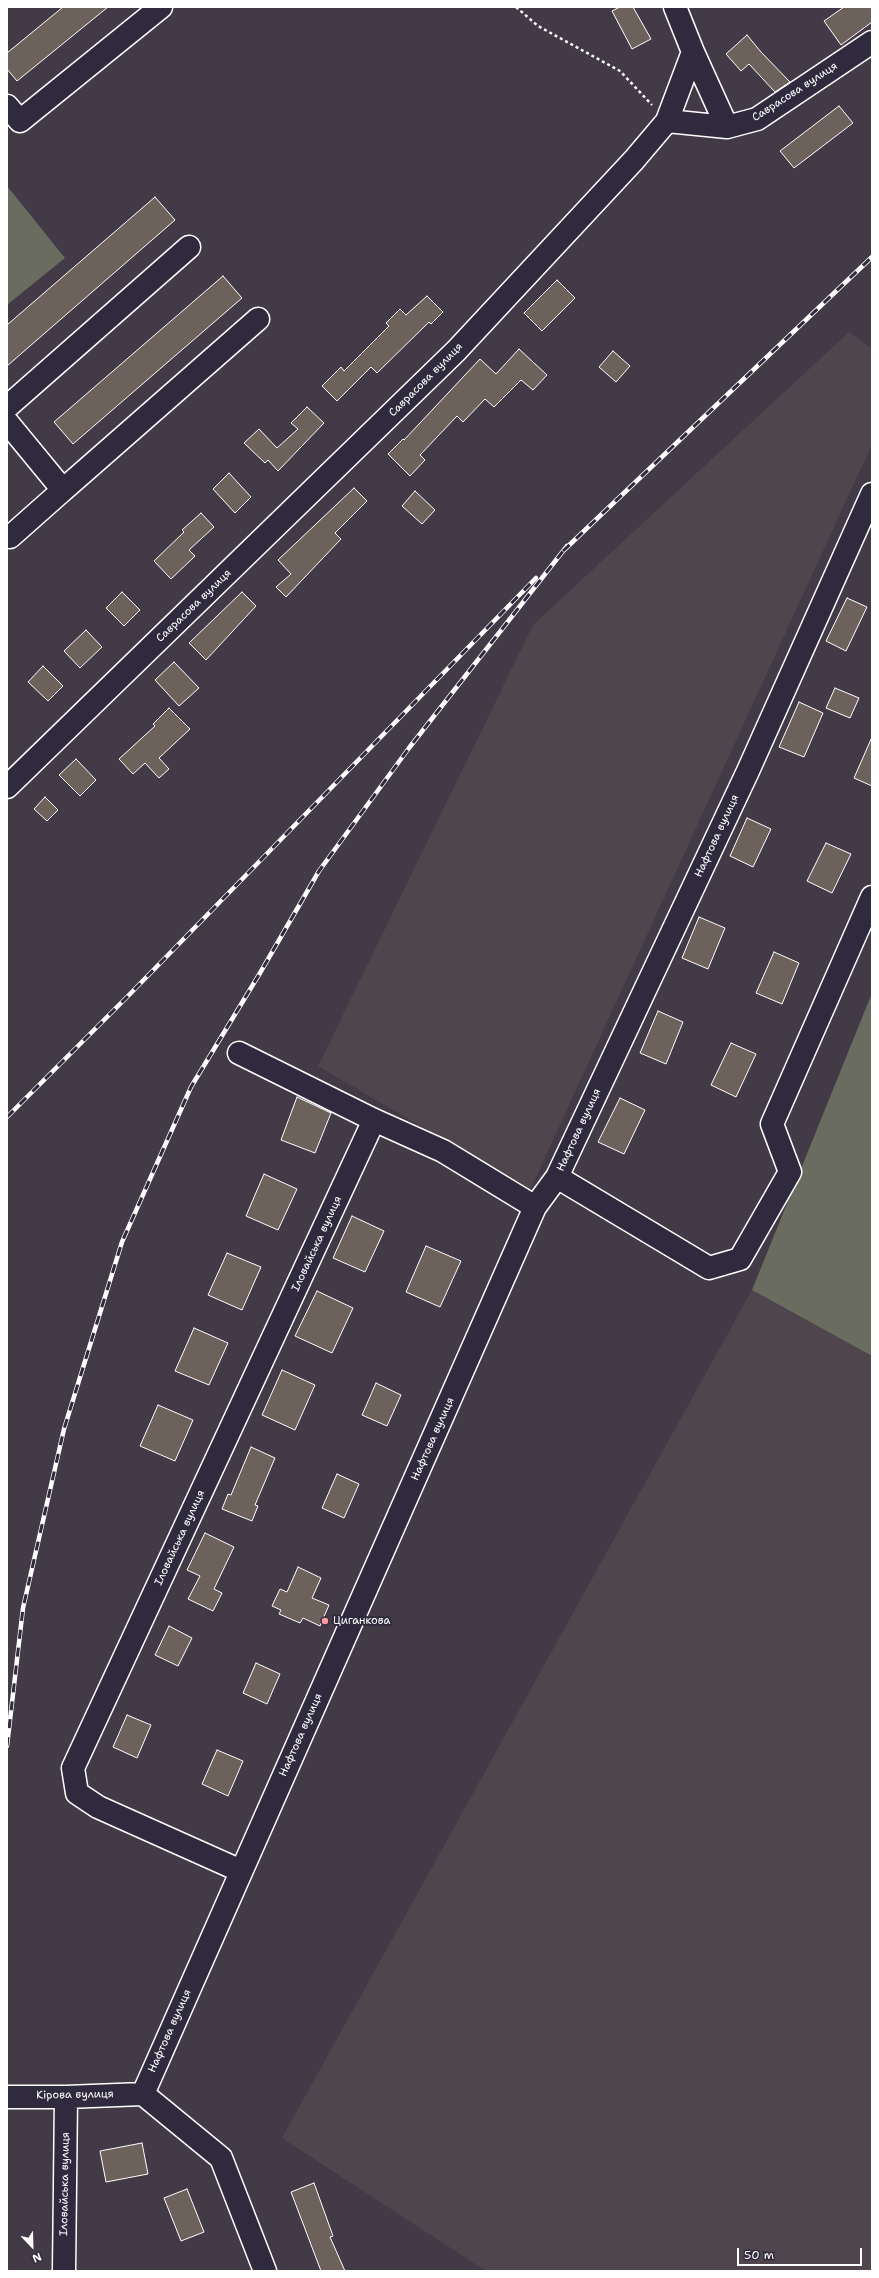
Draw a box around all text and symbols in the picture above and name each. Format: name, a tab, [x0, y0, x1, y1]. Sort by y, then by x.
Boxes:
street label: Саврасова вулиця	[750, 59, 840, 125]
street label: Саврасова вулиця	[386, 340, 466, 420]
street label: Саврасова вулиця	[154, 567, 234, 645]
street label: Нафтова вулиця	[692, 793, 742, 879]
street label: Нафтова вулиця	[554, 1087, 604, 1173]
street label: Іловайська вулиця	[289, 1194, 345, 1294]
street label: Нафтова вулиця	[409, 1395, 457, 1483]
street label: Іловайська вулиця	[152, 1488, 208, 1588]
place label: Циганкова	[333, 1614, 390, 1628]
marker: Циганкова	[320, 1616, 330, 1626]
street label: Нафтова вулиця	[277, 1691, 325, 1779]
street label: Нафтова вулиця	[146, 1987, 194, 2075]
street label: Кірова вулиця	[36, 2088, 114, 2102]
street label: Іловайська вулиця	[57, 2132, 73, 2236]
north arrow	[12, 2226, 52, 2266]
scale bar	[739, 2240, 864, 2266]
text: 50 m	[744, 2247, 774, 2263]
text: N	[30, 2249, 44, 2266]

